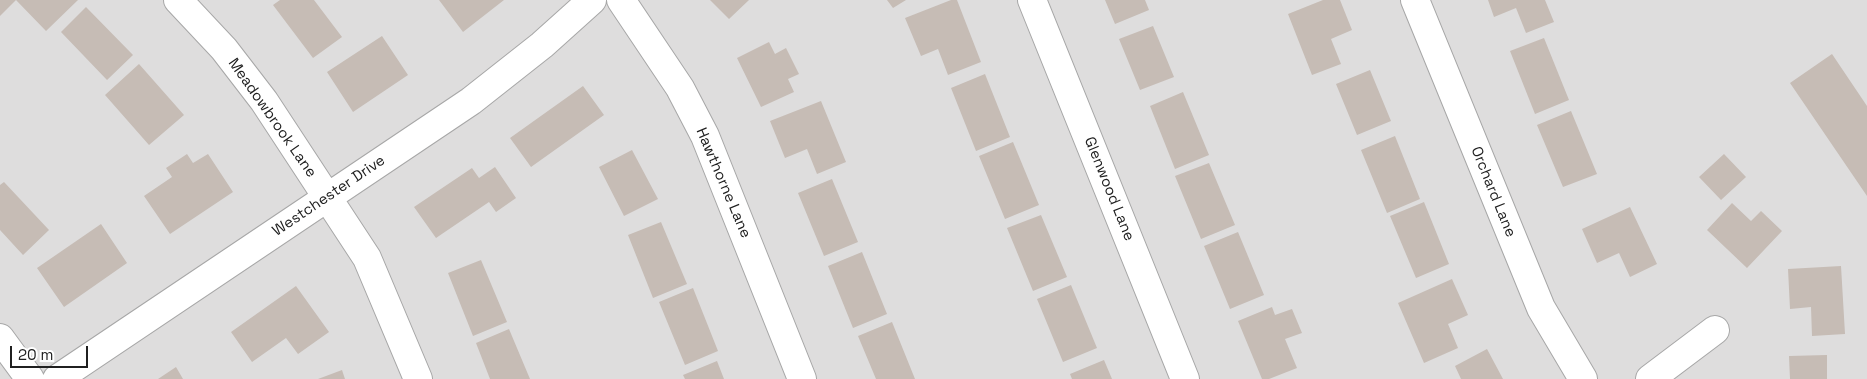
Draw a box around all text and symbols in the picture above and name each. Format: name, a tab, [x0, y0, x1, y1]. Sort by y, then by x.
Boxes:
street label: Meadowbrook Lane	[224, 55, 320, 181]
street label: Hawthorne Lane	[692, 125, 754, 241]
street label: Glenwood Lane	[1080, 134, 1138, 244]
street label: Orchard Lane	[1467, 144, 1519, 240]
street label: Westchester Drive	[269, 152, 389, 240]
scale bar	[12, 336, 90, 368]
text: 20 m	[18, 345, 53, 364]

